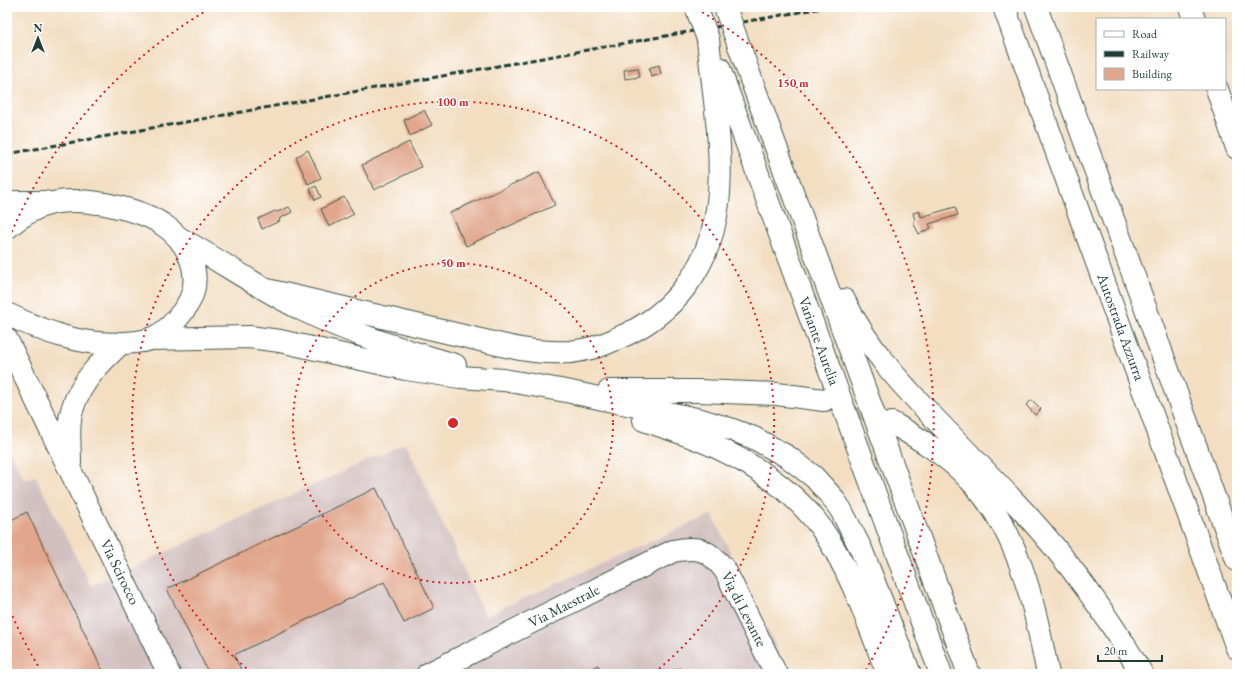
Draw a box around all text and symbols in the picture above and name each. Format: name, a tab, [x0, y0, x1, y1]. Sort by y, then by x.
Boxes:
north arrow	[18, 18, 58, 58]
legend	[1096, 18, 1226, 90]
text: N	[34, 21, 43, 35]
text: Road	[1132, 26, 1158, 42]
text: Railway	[1132, 46, 1170, 62]
text: Building	[1132, 66, 1173, 82]
text: 150 m	[777, 75, 809, 91]
text: 100 m	[437, 94, 469, 110]
text: 50 m	[440, 255, 466, 271]
street label: Autostrada Azzurra	[1093, 270, 1150, 383]
street label: Variante Aurelia	[795, 294, 844, 388]
centre of rings	[446, 416, 460, 430]
street label: Via Scirocco	[96, 536, 144, 608]
street label: Via di Levante	[717, 568, 772, 650]
street label: Via Maestrale	[525, 579, 603, 632]
scale bar	[1098, 637, 1162, 663]
text: 20 m	[1104, 643, 1128, 659]

